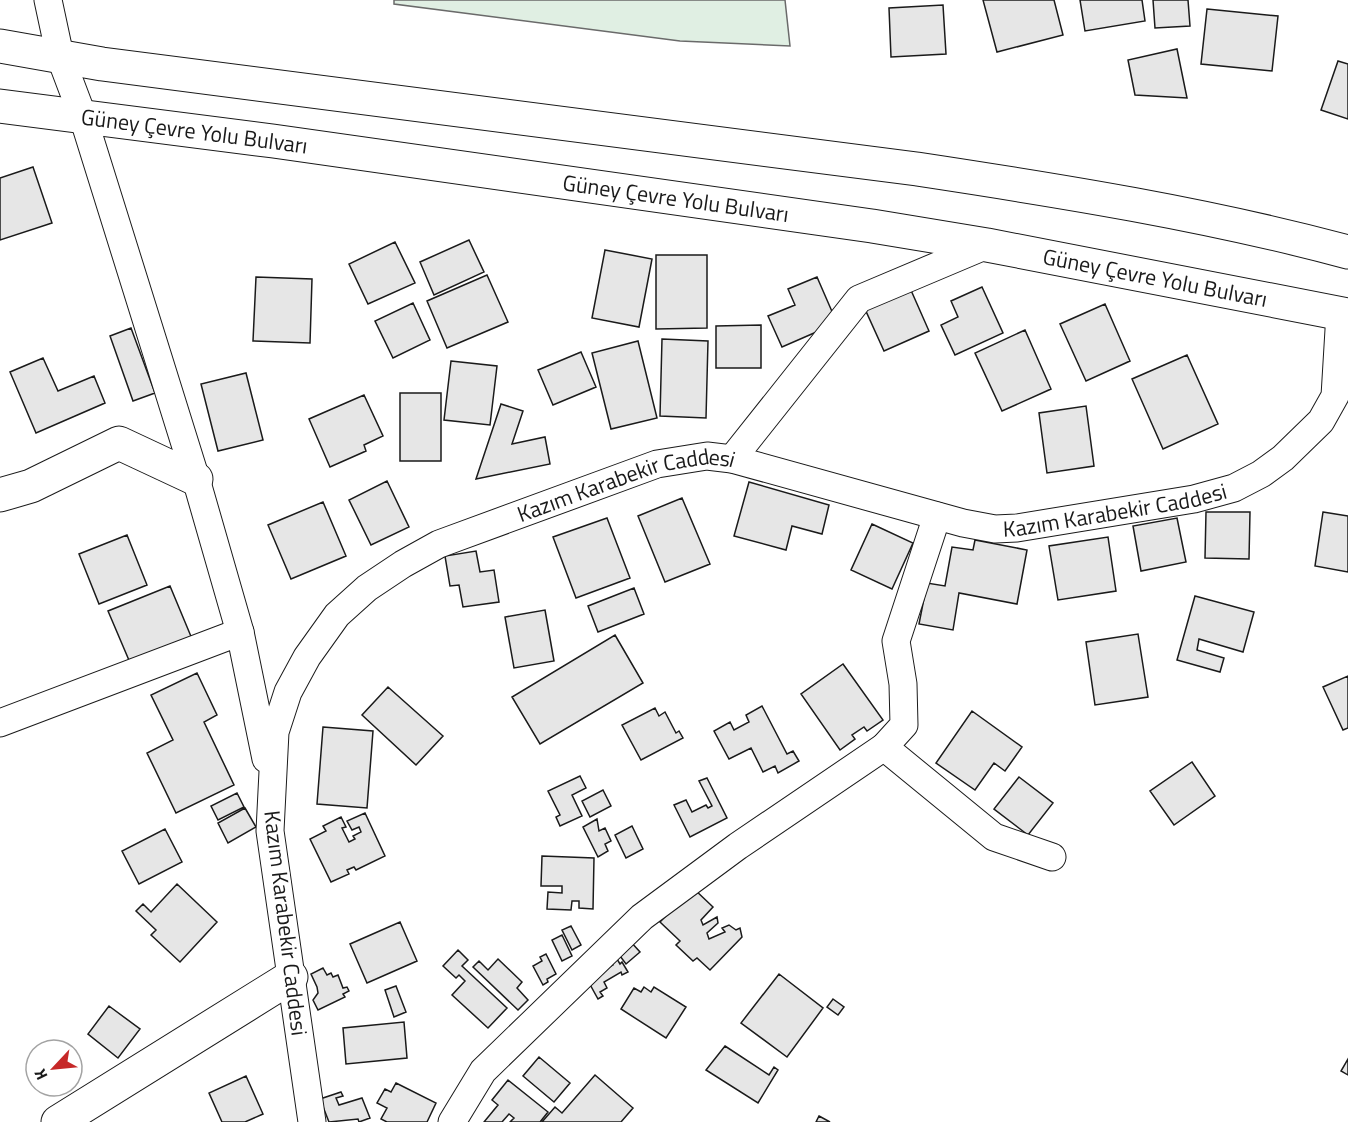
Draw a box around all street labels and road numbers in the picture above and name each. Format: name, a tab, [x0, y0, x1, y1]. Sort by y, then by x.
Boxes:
street label: Güney Çevre Yolu Bulvarı	[79, 100, 310, 163]
street label: Güney Çevre Yolu Bulvarı	[561, 165, 791, 231]
street label: Güney Çevre Yolu Bulvarı	[1040, 239, 1270, 316]
street label: Kazım Karabekir Caddesi	[512, 439, 739, 531]
street label: Kazım Karabekir Caddesi	[1002, 474, 1231, 546]
street label: Kazım Karabekir Caddesi	[255, 808, 317, 1038]

